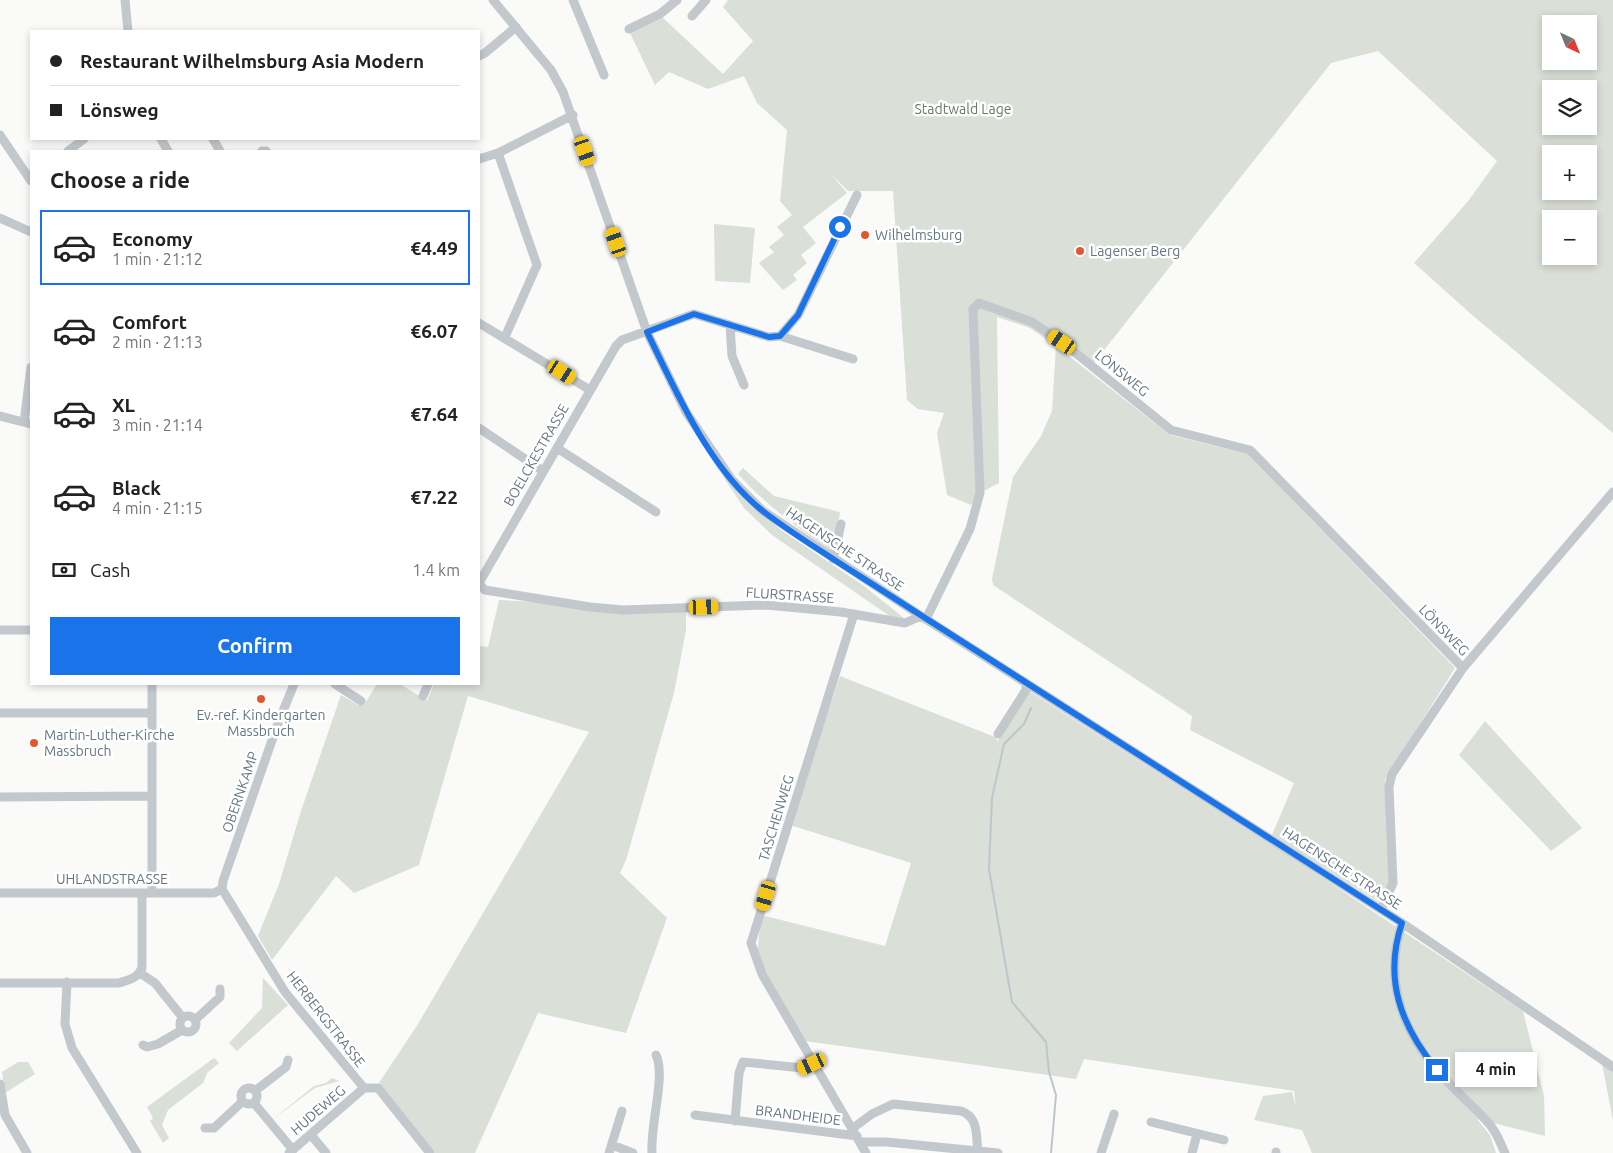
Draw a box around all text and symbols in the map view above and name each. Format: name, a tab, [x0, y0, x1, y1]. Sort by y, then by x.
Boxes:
north arrow	[1542, 15, 1598, 70]
map controls	[1542, 15, 1597, 265]
text: Restaurant Wilhelmsburg Asia Modern	[80, 50, 424, 72]
button: layers	[1542, 80, 1597, 135]
text: Lönsweg	[80, 99, 159, 121]
park label: Stadtwald Lage	[915, 101, 1011, 117]
car	[573, 134, 596, 168]
button: +	[1542, 145, 1597, 200]
text: Choose a ride	[50, 167, 190, 192]
button: −	[1542, 210, 1597, 265]
route start	[829, 216, 851, 238]
icon: car	[52, 225, 97, 270]
car	[604, 225, 627, 259]
place label: Wilhelmsburg	[875, 227, 962, 243]
text: Economy	[112, 228, 193, 250]
marker: Wilhelmsburg	[859, 229, 871, 241]
text: €4.49	[410, 237, 458, 259]
place label: Lagenser Berg	[1090, 243, 1180, 259]
marker: Lagenser Berg	[1074, 245, 1086, 257]
text: 1 min · 21:12	[112, 250, 203, 268]
icon: car	[52, 308, 97, 353]
text: Comfort	[112, 311, 187, 333]
text: €6.07	[410, 320, 458, 342]
car	[1045, 327, 1078, 357]
text: 2 min · 21:13	[112, 333, 203, 351]
street label: LÖNSWEG	[1092, 346, 1153, 400]
car	[545, 358, 578, 386]
icon: car	[52, 391, 97, 436]
text: XL	[112, 394, 135, 416]
street label: BOELCKESTRASSE	[500, 401, 572, 509]
text: €7.64	[410, 403, 458, 425]
text: 3 min · 21:14	[112, 416, 203, 434]
icon: car	[52, 474, 97, 519]
text: Black	[112, 477, 161, 499]
text: €7.22	[410, 486, 458, 508]
text: 4 min · 21:15	[112, 499, 203, 517]
street label: HAGENSCHE STRASSE	[783, 504, 907, 594]
icon: cash	[50, 556, 78, 584]
text: Cash	[90, 559, 131, 581]
text: 1.4 km	[412, 561, 460, 579]
street label: FLURSTRASSE	[745, 584, 835, 606]
car	[688, 599, 719, 615]
street label: LÖNSWEG	[1416, 600, 1473, 659]
button: Confirm	[50, 617, 460, 675]
marker: Ev.-ref. Kindergarten Massbruch	[255, 693, 267, 705]
place label: Ev.-ref. Kindergarten Massbruch	[196, 707, 326, 739]
place label: Martin-Luther-Kirche Massbruch	[44, 727, 175, 759]
marker: Martin-Luther-Kirche Massbruch	[28, 737, 40, 749]
street label: OBERNKAMP	[219, 749, 261, 835]
street label: TASCHENWEG	[755, 773, 797, 863]
street label: HAGENSCHE STRASSE	[1279, 824, 1405, 913]
street label: UHLANDSTRASSE	[56, 871, 168, 887]
car	[754, 879, 777, 913]
street label: HERBERGSTRASSE	[284, 968, 368, 1070]
car	[795, 1051, 828, 1077]
callout: 4 min	[1454, 1052, 1537, 1088]
route end	[1426, 1059, 1448, 1081]
text: 4 min	[1476, 1060, 1516, 1078]
street label: HUDEWEG	[287, 1082, 349, 1138]
street label: BRANDHEIDE	[754, 1102, 842, 1128]

